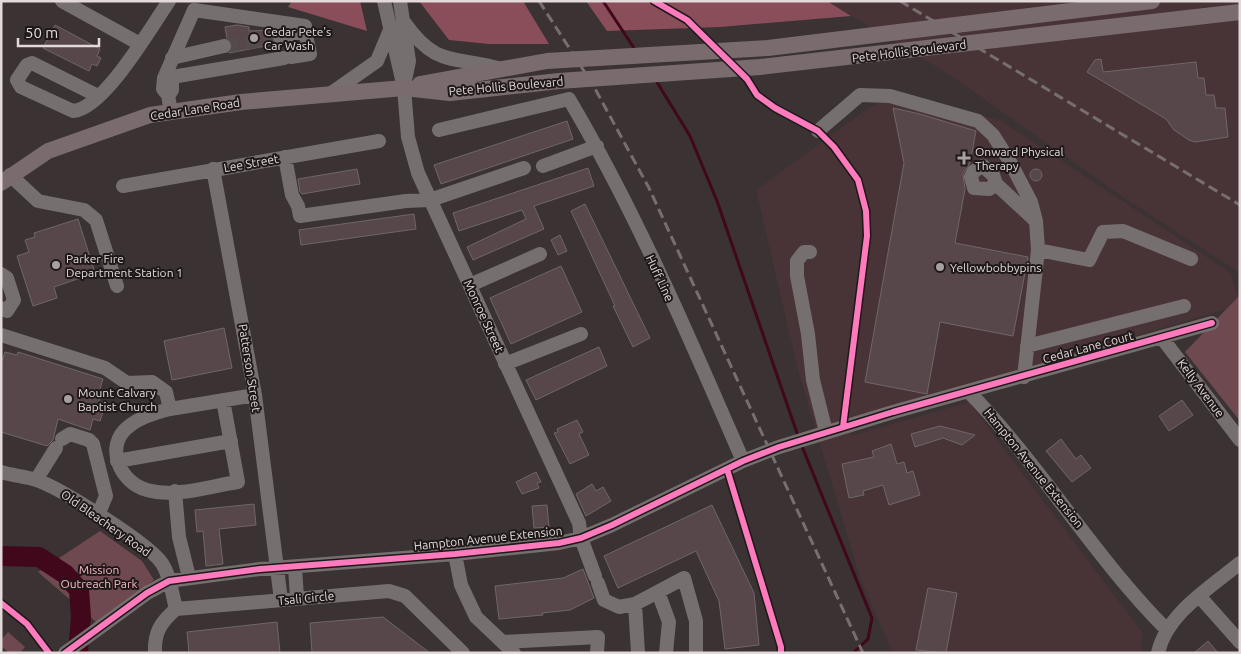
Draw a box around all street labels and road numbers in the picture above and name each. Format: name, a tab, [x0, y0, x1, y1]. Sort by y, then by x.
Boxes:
street label: Pete Hollis Boulevard	[851, 38, 967, 64]
street label: Pete Hollis Boulevard	[448, 75, 564, 97]
street label: Cedar Lane Road	[149, 95, 241, 123]
street label: Lee Street	[222, 152, 280, 174]
street label: Huff Line	[644, 253, 676, 303]
street label: Monroe Street	[461, 278, 507, 355]
street label: Patterson Street	[237, 323, 263, 413]
street label: Cedar Lane Court	[1041, 329, 1135, 365]
street label: Kelly Avenue	[1175, 357, 1227, 419]
street label: Hampton Avenue Extension	[982, 406, 1086, 530]
street label: Old Bleachery Road	[59, 487, 153, 559]
street label: Hampton Avenue Extension	[413, 524, 563, 552]
street label: Tsali Circle	[277, 589, 335, 607]

